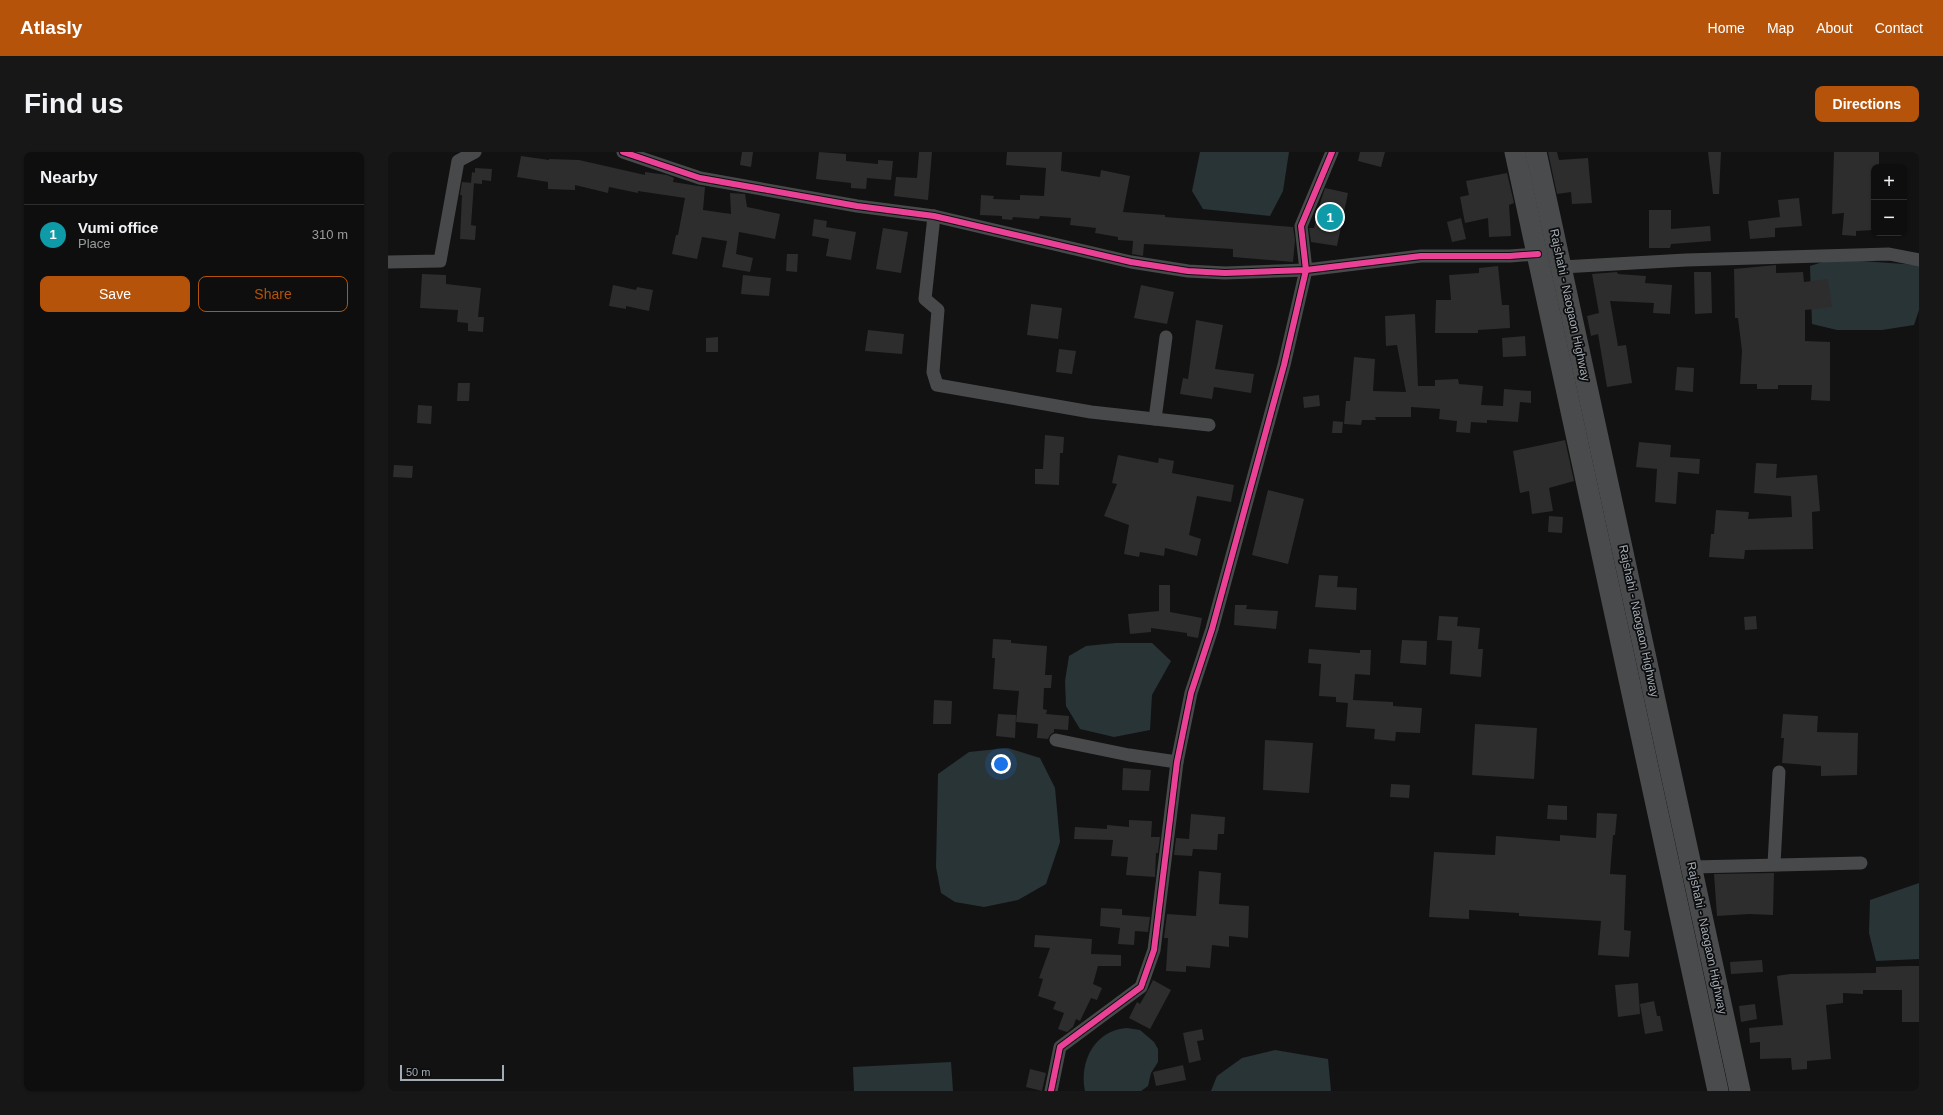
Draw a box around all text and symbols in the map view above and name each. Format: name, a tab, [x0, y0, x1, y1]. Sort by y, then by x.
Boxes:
text: Atlasly	[20, 17, 82, 38]
text: Home	[1708, 20, 1745, 36]
text: Map	[1767, 20, 1794, 36]
text: About	[1816, 20, 1853, 36]
text: Contact	[1875, 20, 1923, 36]
button: Directions	[1815, 86, 1919, 122]
text: Find us	[24, 88, 124, 119]
map controls	[1871, 164, 1907, 236]
button: +	[1871, 164, 1907, 200]
text: Nearby	[40, 168, 98, 187]
button: −	[1871, 200, 1907, 236]
pin: 1	[1317, 202, 1343, 232]
text: Vumi office	[78, 219, 158, 236]
text: 1	[49, 227, 57, 242]
text: 310 m	[312, 227, 348, 242]
street label: Rajshahi - Naogaon Highway	[1547, 228, 1593, 382]
text: Place	[78, 236, 111, 251]
button: Save	[40, 276, 190, 312]
button: Share	[198, 276, 348, 312]
street label: Rajshahi - Naogaon Highway	[1616, 544, 1662, 698]
your location	[991, 754, 1011, 774]
street label: Rajshahi - Naogaon Highway	[1684, 861, 1730, 1015]
scale bar	[400, 1063, 504, 1082]
text: 50 m	[406, 1066, 430, 1078]

